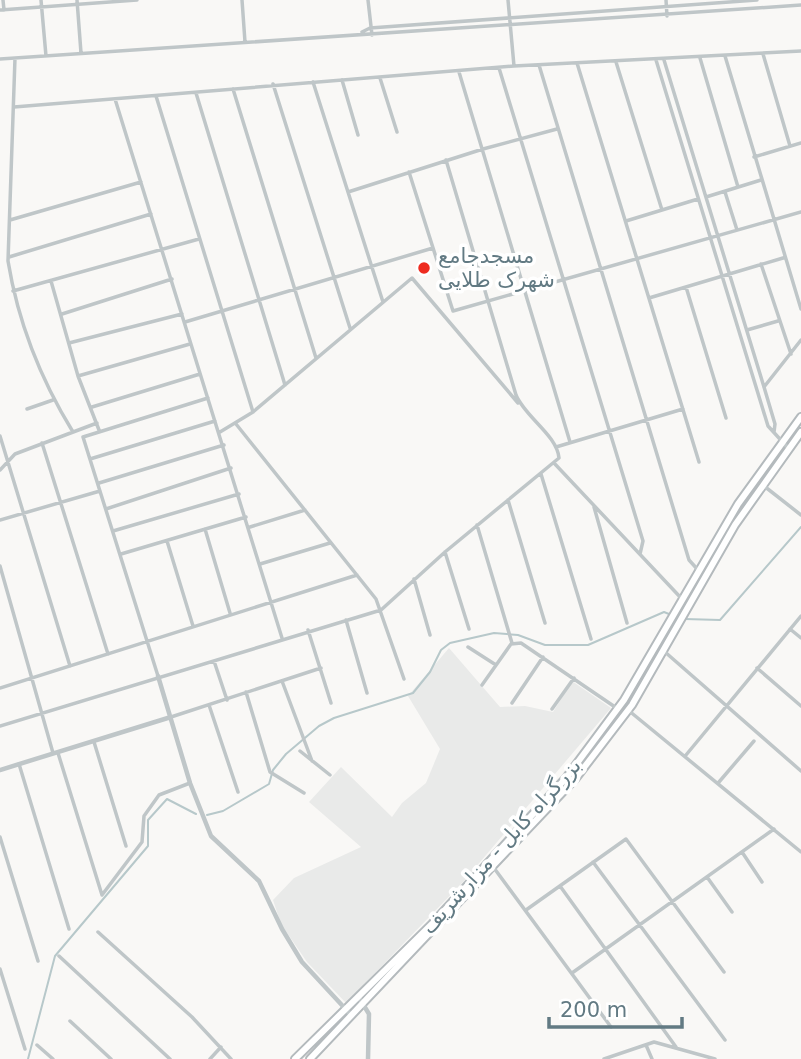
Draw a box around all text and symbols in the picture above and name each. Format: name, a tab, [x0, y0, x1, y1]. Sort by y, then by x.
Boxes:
place label: مسجدجامع شهرک طلایی	[438, 244, 555, 292]
marker: مسجدجامع شهرک طلایی	[416, 260, 432, 276]
street label: بزرگراه کابل - مزارشریف	[416, 754, 586, 938]
scale bar	[549, 986, 682, 1030]
text: 200 m	[560, 998, 627, 1022]

